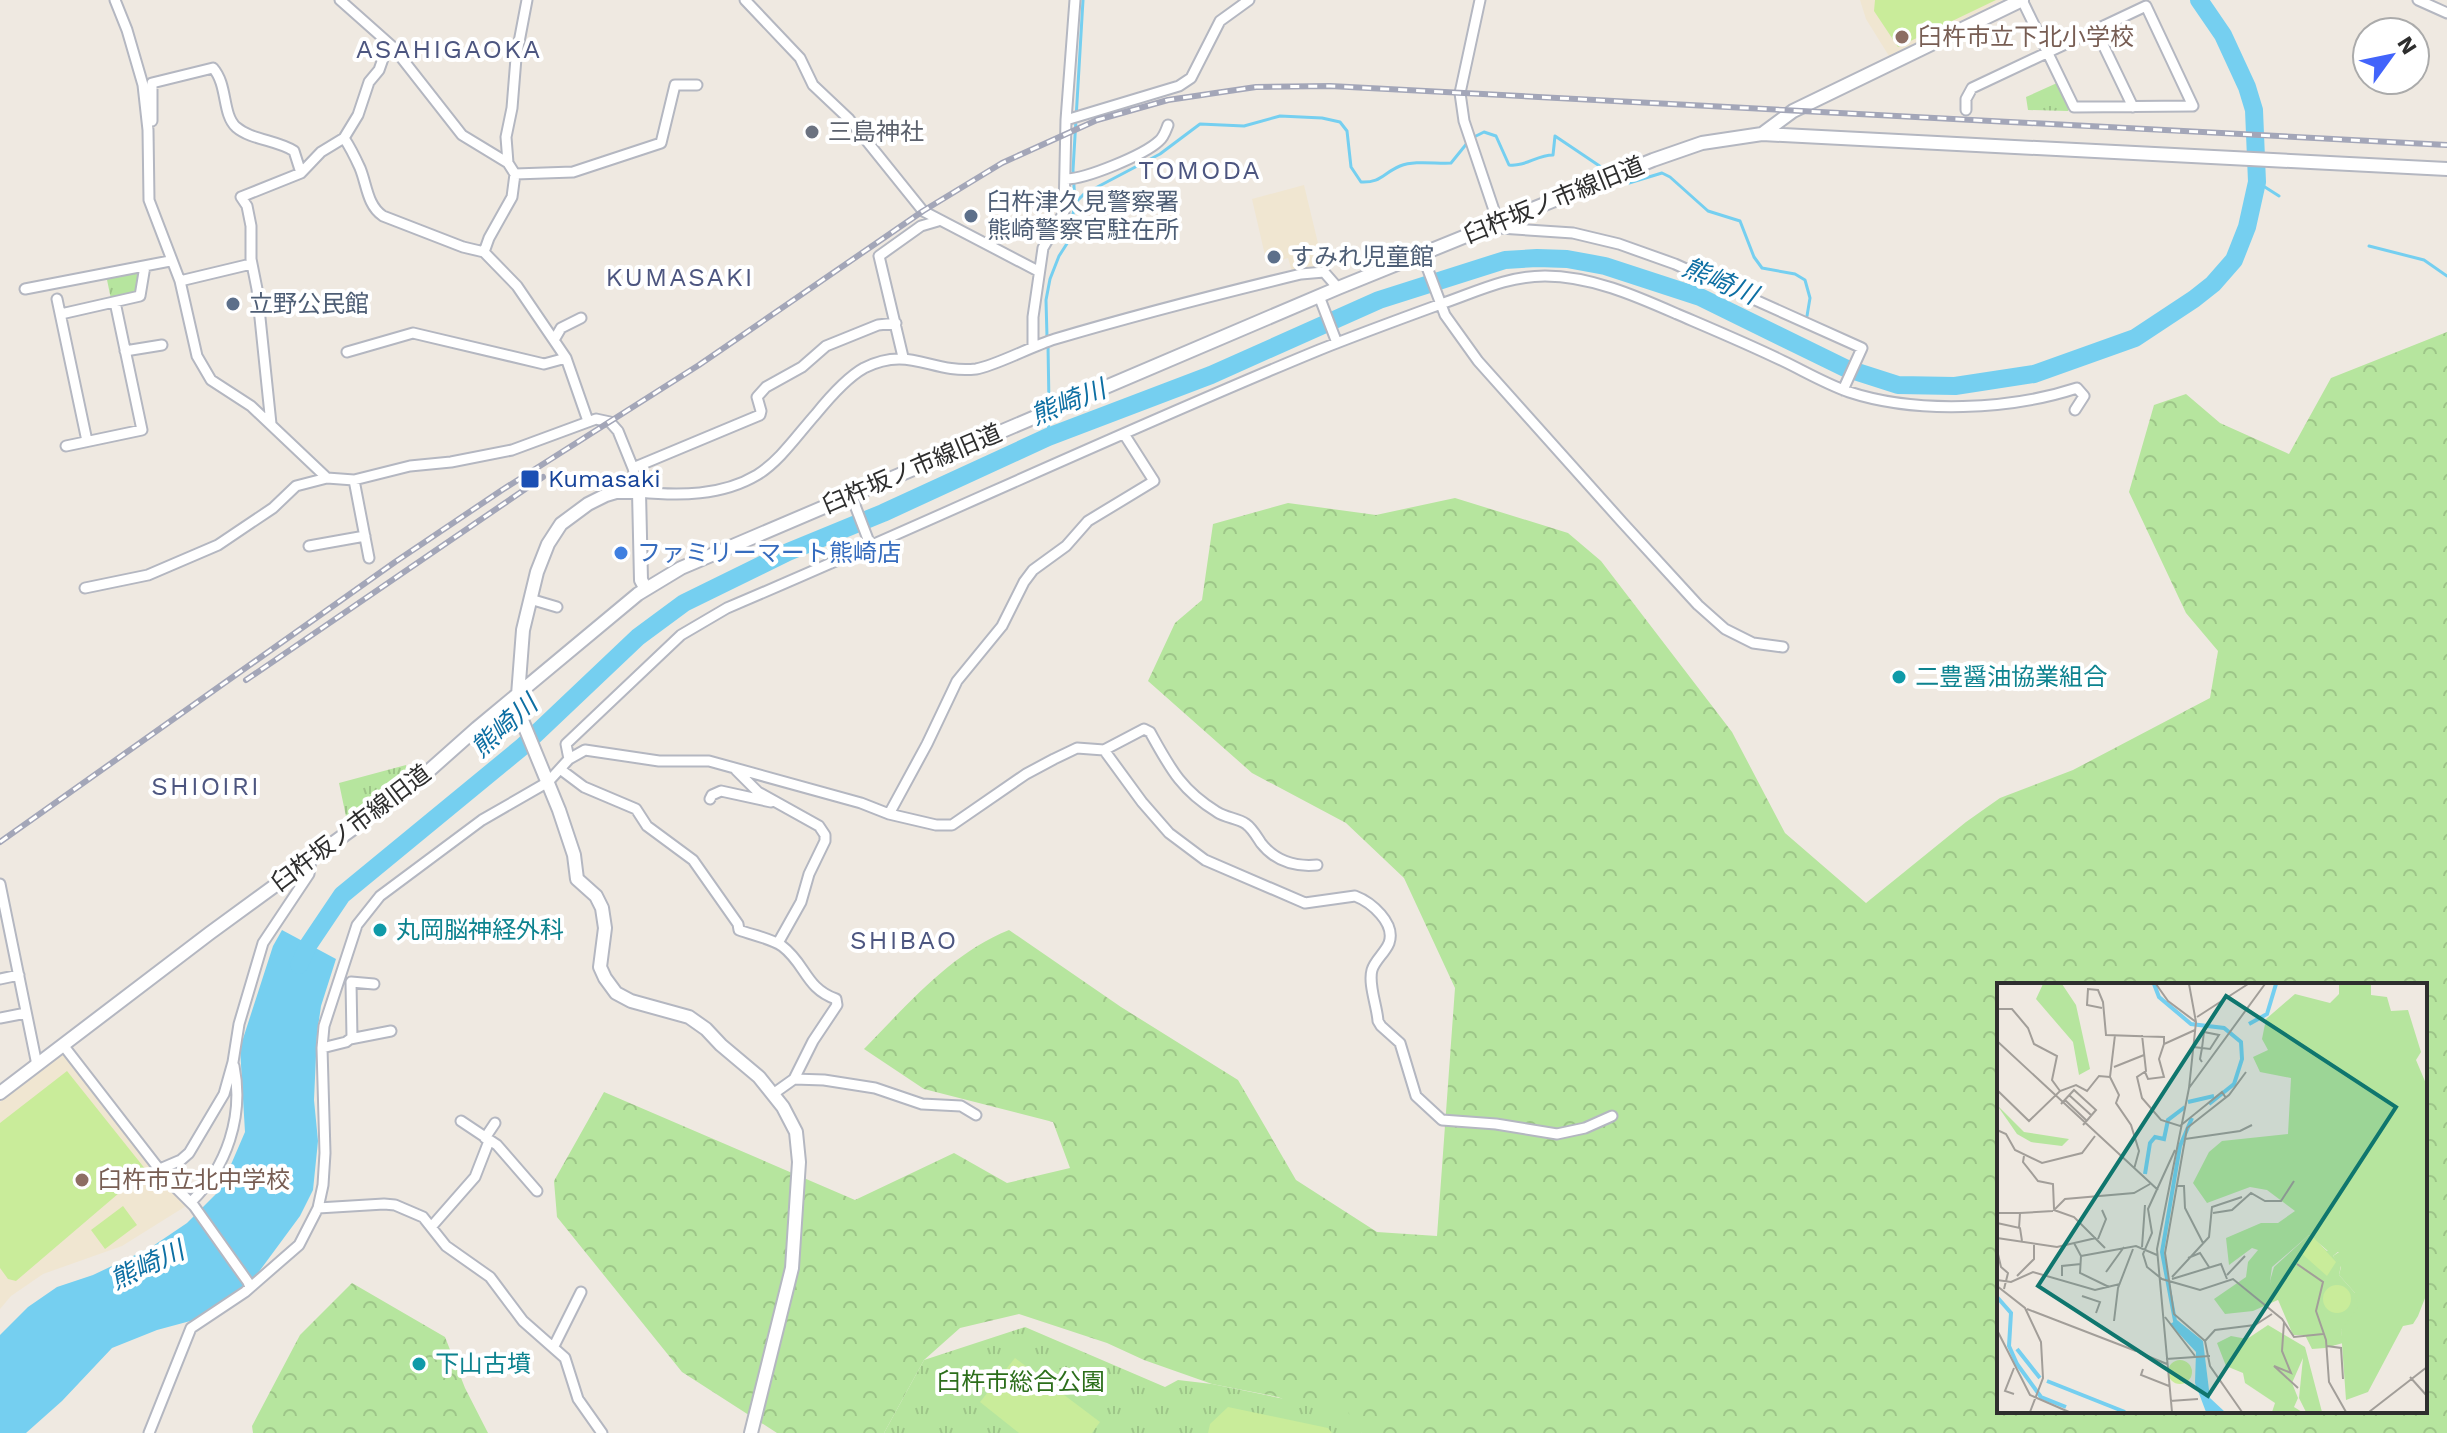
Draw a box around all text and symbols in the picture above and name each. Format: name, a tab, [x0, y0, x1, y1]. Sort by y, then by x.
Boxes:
north arrow	[2351, 16, 2431, 96]
place label: 臼杵市立下北小学校	[1918, 23, 2134, 51]
marker: 臼杵市立下北小学校	[1893, 28, 1911, 46]
text: N	[2392, 32, 2422, 59]
district label: ASAHIGAOKA	[356, 34, 542, 64]
place label: 三島神社	[828, 118, 924, 146]
marker: 三島神社	[803, 123, 821, 141]
street label: 臼杵坂ノ市線旧道	[1460, 151, 1648, 249]
district label: TOMODA	[1138, 155, 1262, 185]
place label: 臼杵津久見警察署 熊崎警察官駐在所	[987, 188, 1179, 244]
marker: 臼杵津久見警察署 熊崎警察官駐在所	[962, 207, 980, 225]
place label: すみれ児童館	[1290, 243, 1434, 271]
marker: すみれ児童館	[1265, 248, 1283, 266]
water label: 熊崎川	[1678, 252, 1765, 311]
district label: KUMASAKI	[606, 262, 754, 292]
place label: 立野公民館	[249, 290, 369, 318]
marker: 立野公民館	[224, 295, 242, 313]
water label: 熊崎川	[1026, 372, 1113, 431]
street label: 臼杵坂ノ市線旧道	[818, 419, 1006, 519]
place label: Kumasaki	[548, 465, 661, 493]
marker: Kumasaki	[519, 468, 541, 490]
place label: ファミリーマート熊崎店	[637, 539, 901, 567]
marker: ファミリーマート熊崎店	[612, 544, 630, 562]
place label: 二豊醤油協業組合	[1915, 663, 2107, 691]
marker: 二豊醤油協業組合	[1890, 668, 1908, 686]
water label: 熊崎川	[465, 687, 545, 763]
street label: 臼杵坂ノ市線旧道	[266, 759, 436, 897]
district label: SHIOIRI	[151, 771, 261, 801]
place label: 丸岡脳神経外科	[396, 916, 564, 944]
marker: 丸岡脳神経外科	[371, 921, 389, 939]
district label: SHIBAO	[850, 925, 958, 955]
inset map	[1997, 983, 2427, 1413]
place label: 臼杵市立北中学校	[98, 1166, 290, 1194]
marker: 臼杵市立北中学校	[73, 1171, 91, 1189]
water label: 熊崎川	[105, 1234, 191, 1295]
place label: 下山古墳	[435, 1350, 531, 1378]
marker: 下山古墳	[410, 1355, 428, 1373]
park label: 臼杵市総合公園	[937, 1368, 1105, 1396]

